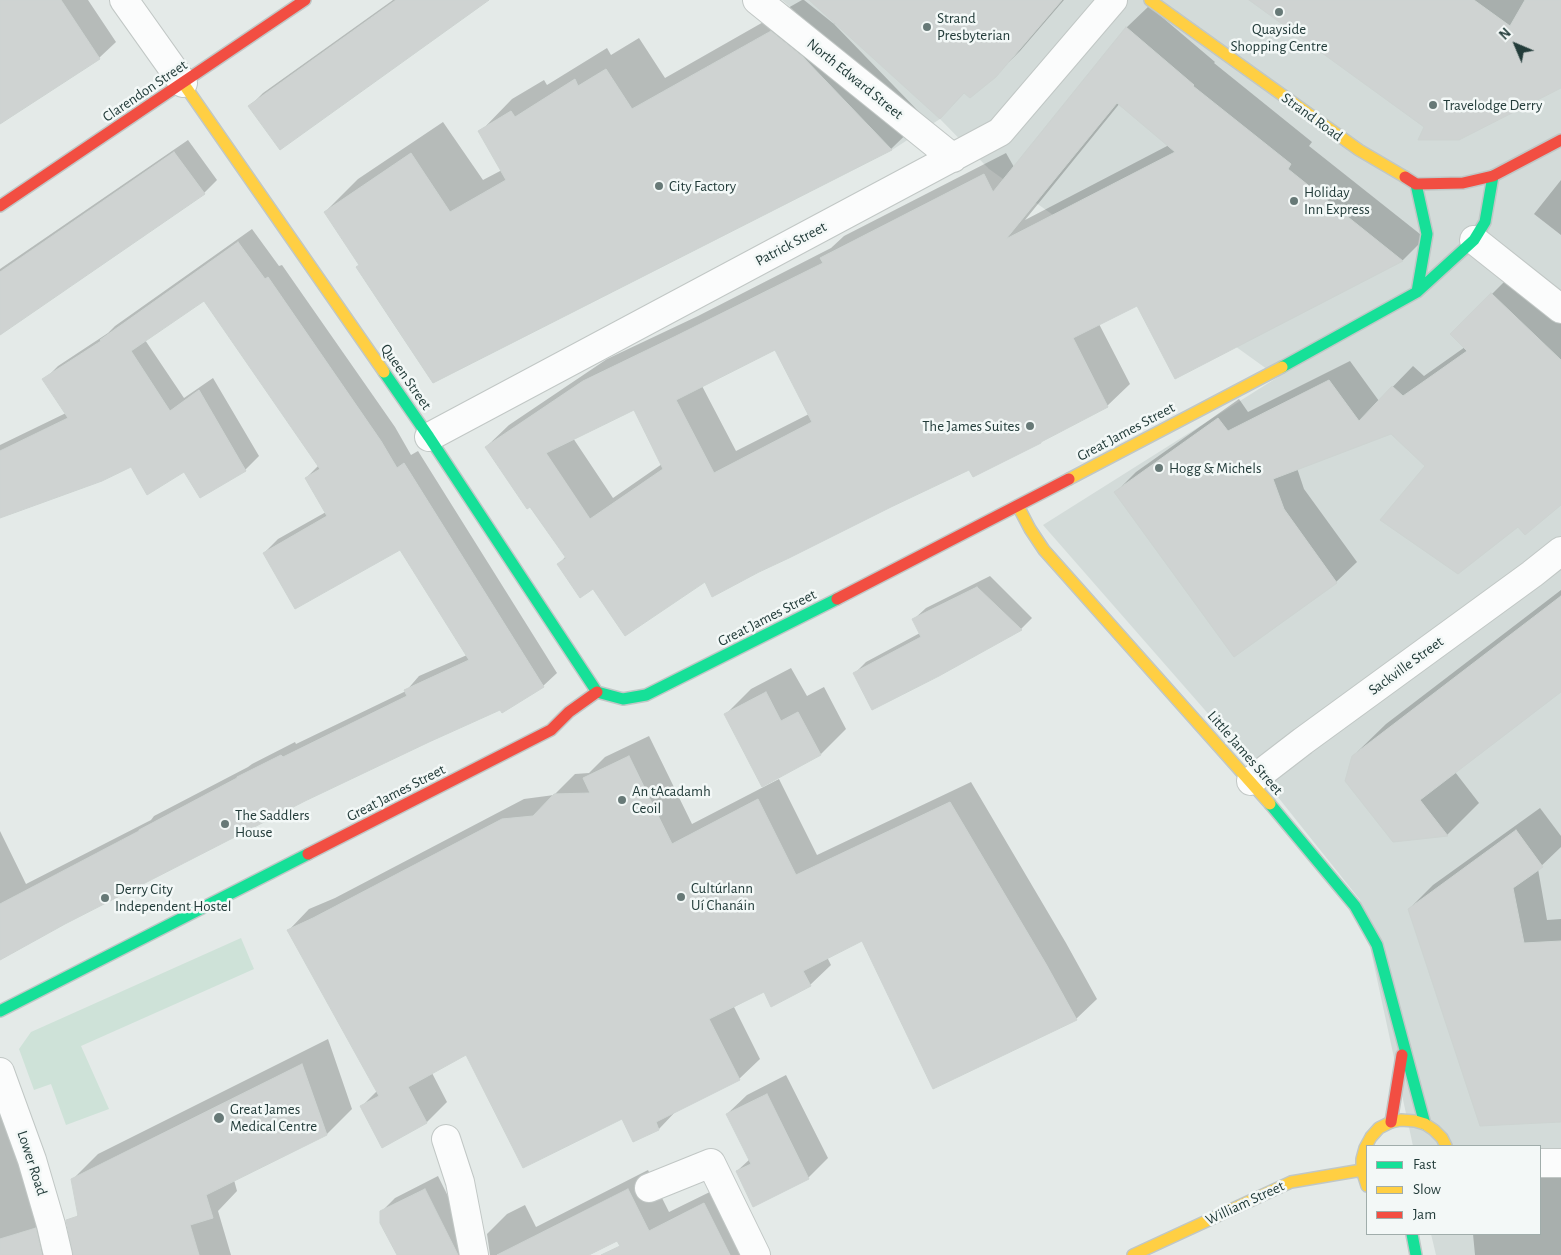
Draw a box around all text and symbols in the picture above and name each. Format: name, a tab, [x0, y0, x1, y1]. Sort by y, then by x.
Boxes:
marker: Quayside Shopping Centre	[1273, 6, 1285, 18]
place label: Strand Presbyterian	[937, 9, 1010, 44]
place label: Quayside Shopping Centre	[1230, 20, 1328, 55]
north arrow	[1491, 20, 1541, 70]
marker: Strand Presbyterian	[921, 21, 933, 33]
text: N	[1497, 26, 1514, 43]
street label: North Edward Street	[803, 35, 907, 123]
street label: Clarendon Street	[99, 56, 191, 126]
street label: Strand Road	[1278, 89, 1346, 145]
place label: Travelodge Derry	[1443, 96, 1542, 114]
marker: Travelodge Derry	[1427, 99, 1439, 111]
place label: City Factory	[669, 177, 736, 195]
marker: City Factory	[653, 180, 665, 192]
place label: Holiday Inn Express	[1304, 183, 1370, 218]
marker: Holiday Inn Express	[1288, 195, 1300, 207]
street label: Patrick Street	[752, 218, 830, 270]
street label: Queen Street	[377, 340, 435, 414]
street label: Great James Street	[1074, 399, 1178, 465]
place label: The James Suites	[922, 417, 1020, 435]
marker: The James Suites	[1024, 420, 1036, 432]
place label: Hogg & Michels	[1169, 459, 1262, 477]
marker: Hogg & Michels	[1153, 462, 1165, 474]
street label: Great James Street	[715, 585, 819, 651]
street label: Sackville Street	[1365, 633, 1447, 699]
street label: Little James Street	[1203, 707, 1287, 799]
street label: Great James Street	[344, 760, 448, 826]
place label: An tAcadamh Ceoil	[632, 782, 711, 817]
marker: An tAcadamh Ceoil	[616, 794, 628, 806]
place label: The Saddlers House	[235, 806, 310, 841]
marker: The Saddlers House	[219, 818, 231, 830]
place label: Cultúrlann Uí Chanáin	[691, 879, 755, 914]
place label: Derry City Independent Hostel	[115, 880, 231, 915]
marker: Cultúrlann Uí Chanáin	[675, 891, 687, 903]
marker: Derry City Independent Hostel	[99, 892, 111, 904]
place label: Great James Medical Centre	[230, 1100, 317, 1135]
marker: Great James Medical Centre	[212, 1111, 226, 1125]
street label: Lower Road	[13, 1128, 51, 1198]
legend	[1366, 1145, 1541, 1235]
text: Fast	[1413, 1157, 1436, 1172]
street label: William Street	[1203, 1177, 1287, 1229]
text: Slow	[1413, 1182, 1441, 1197]
text: Jam	[1413, 1207, 1436, 1222]

